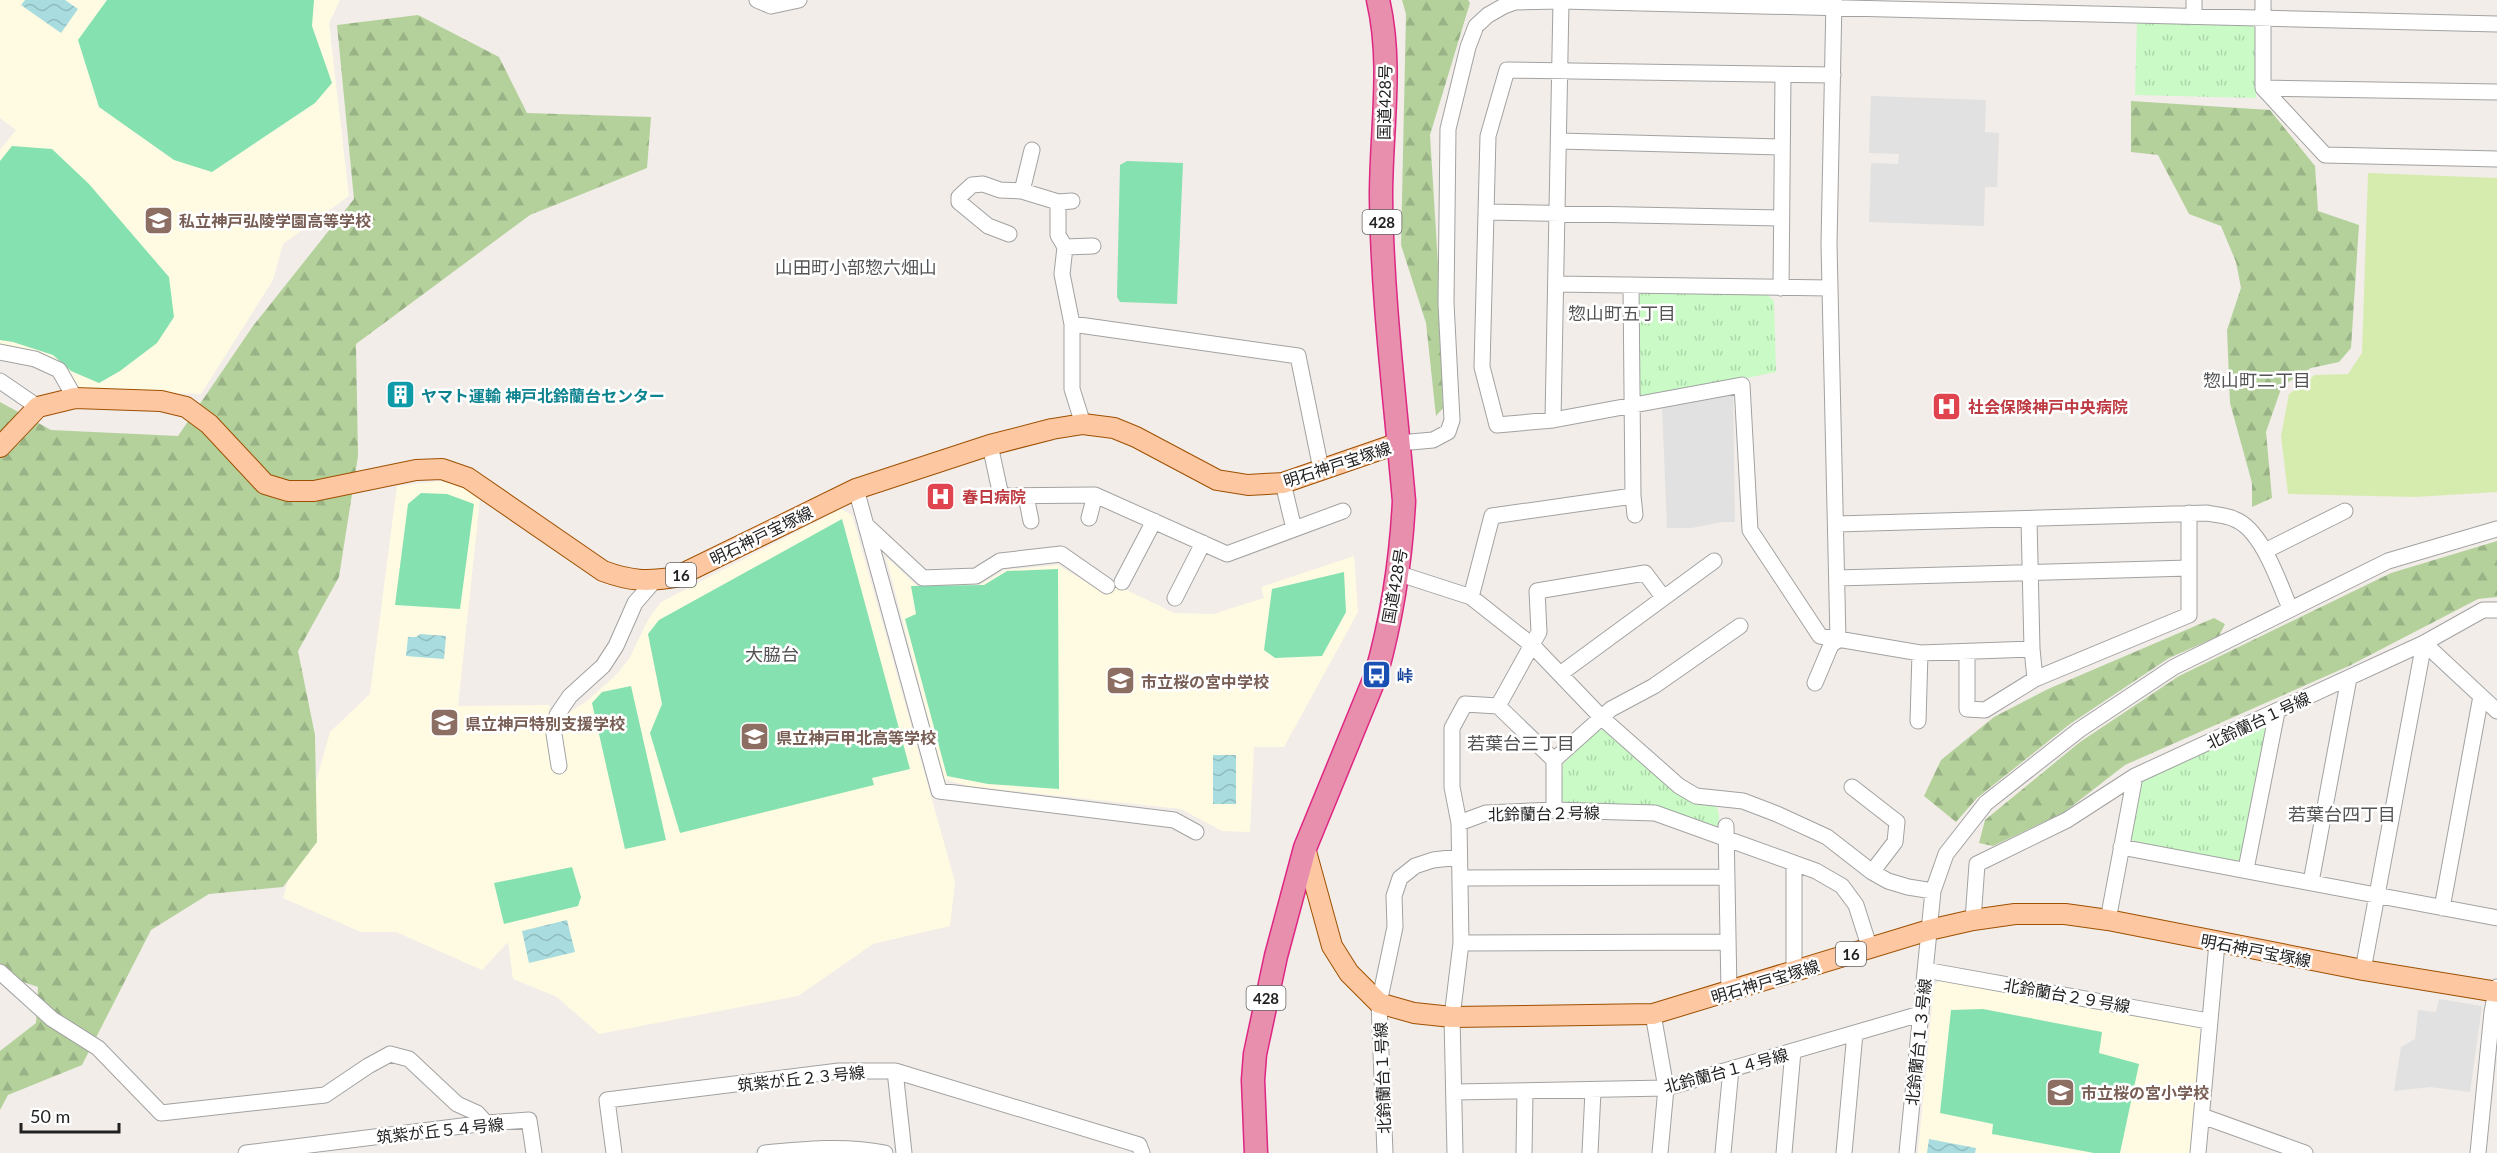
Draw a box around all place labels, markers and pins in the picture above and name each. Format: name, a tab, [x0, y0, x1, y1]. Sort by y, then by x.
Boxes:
school or university icon: 私立神戸弘陵学園高等学校	[142, 204, 174, 236]
place label: 私立神戸弘陵学園高等学校	[179, 211, 371, 230]
building icon: ヤマト運輸 神戸北鈴蘭台センター	[384, 379, 416, 411]
place label: ヤマト運輸 神戸北鈴蘭台センター	[421, 386, 665, 405]
hospital icon: 社会保険神戸中央病院	[1931, 390, 1963, 422]
place label: 社会保険神戸中央病院	[1968, 397, 2128, 416]
hospital icon: 春日病院	[925, 480, 957, 512]
place label: 春日病院	[962, 487, 1026, 506]
bus stop icon: 峠	[1360, 659, 1392, 691]
school or university icon: 市立桜の宮中学校	[1104, 665, 1136, 697]
place label: 峠	[1397, 666, 1413, 685]
place label: 市立桜の宮中学校	[1141, 672, 1269, 691]
school or university icon: 県立神戸特別支援学校	[428, 707, 460, 739]
place label: 県立神戸特別支援学校	[465, 714, 625, 733]
school or university icon: 県立神戸甲北高等学校	[739, 721, 771, 753]
place label: 県立神戸甲北高等学校	[776, 728, 936, 747]
school or university icon: 市立桜の宮小学校	[2044, 1076, 2076, 1108]
place label: 市立桜の宮小学校	[2081, 1083, 2209, 1102]

